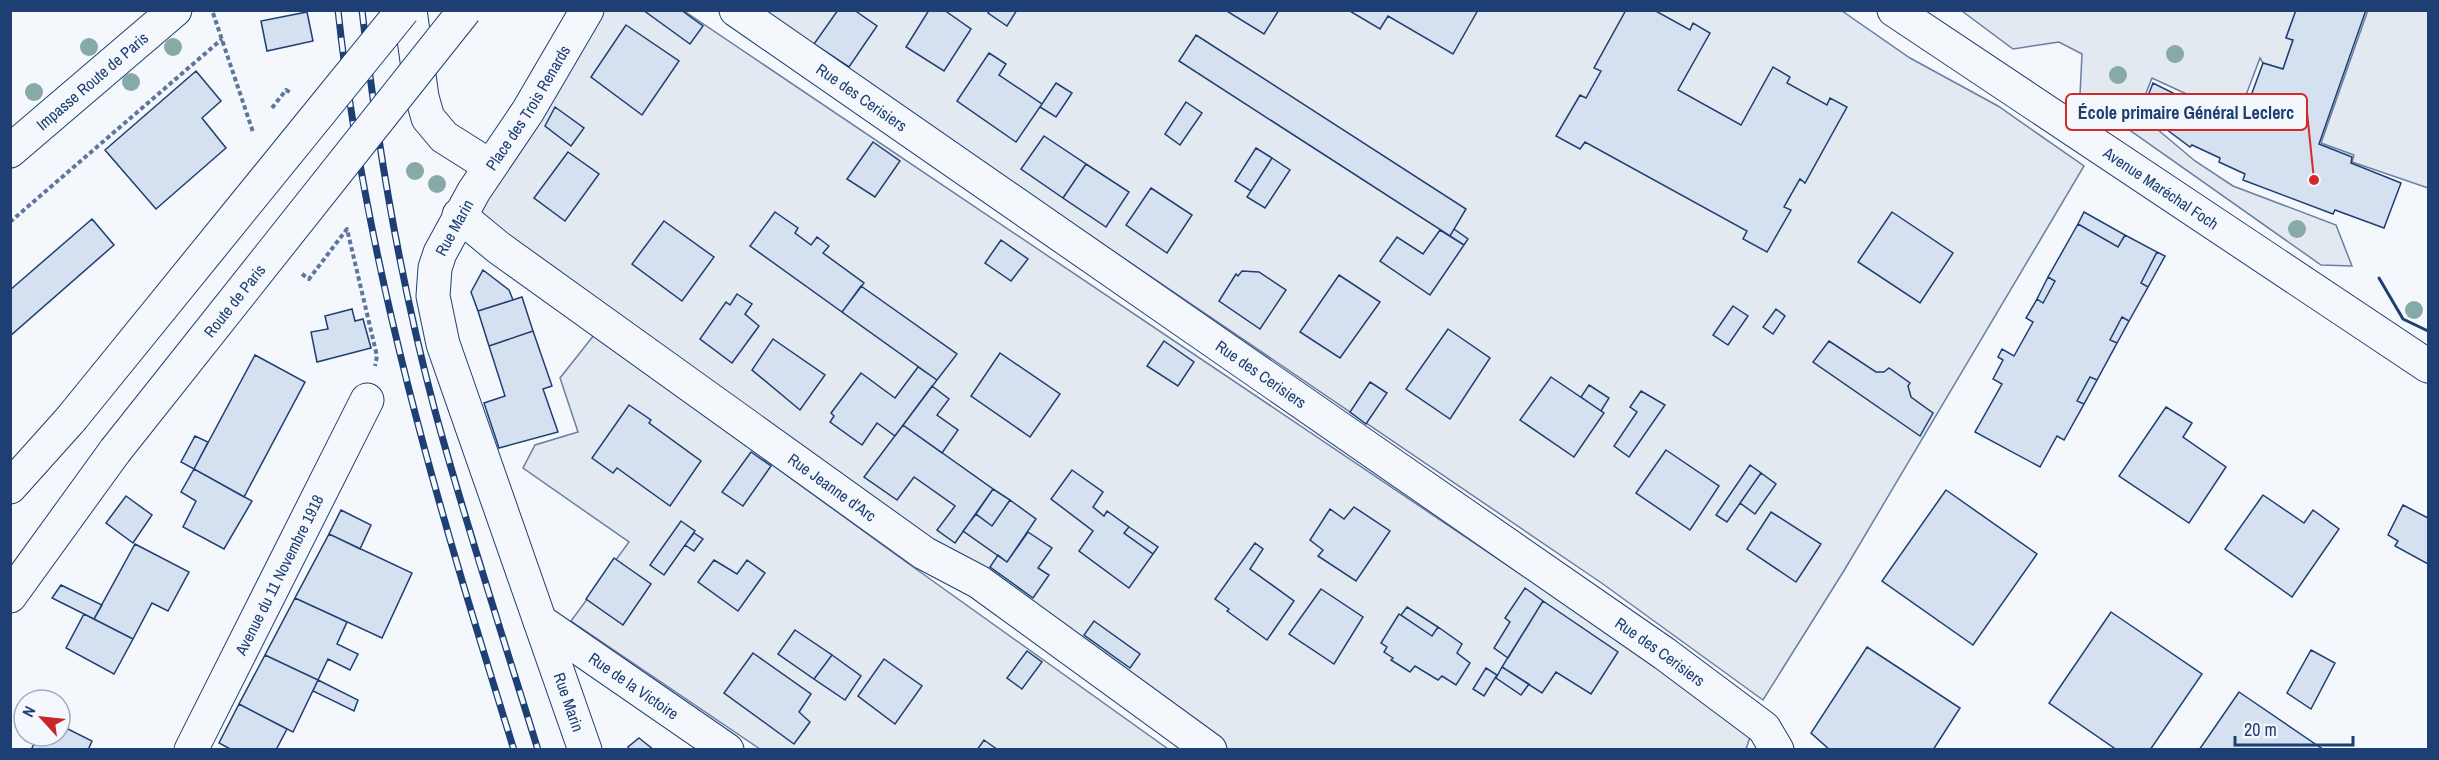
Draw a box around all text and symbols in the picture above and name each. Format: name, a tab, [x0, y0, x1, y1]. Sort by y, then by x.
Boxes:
street label: Impasse Route de Paris	[31, 27, 153, 135]
street label: Place des Trois Renards	[480, 41, 575, 174]
street label: Rue des Cerisiers	[812, 58, 911, 136]
callout: École primaire Général Leclerc	[2066, 94, 2307, 130]
text: École primaire Général Leclerc	[2078, 100, 2294, 125]
street label: Avenue Maréchal Foch	[2098, 141, 2223, 234]
street label: Rue Marin	[430, 195, 478, 260]
street label: Route de Paris	[199, 259, 270, 342]
street label: Rue des Cerisiers	[1211, 335, 1311, 413]
street label: Rue Jeanne d'Arc	[784, 448, 881, 527]
street label: Avenue du 11 Novembre 1918	[229, 491, 329, 660]
street label: Rue des Cerisiers	[1611, 612, 1710, 691]
street label: Rue de la Victoire	[584, 647, 683, 725]
street label: Rue Marin	[549, 669, 589, 735]
north arrow	[12, 688, 72, 748]
text: N	[17, 702, 41, 720]
scale bar	[2235, 709, 2354, 747]
text: 20 m	[2244, 717, 2277, 742]

